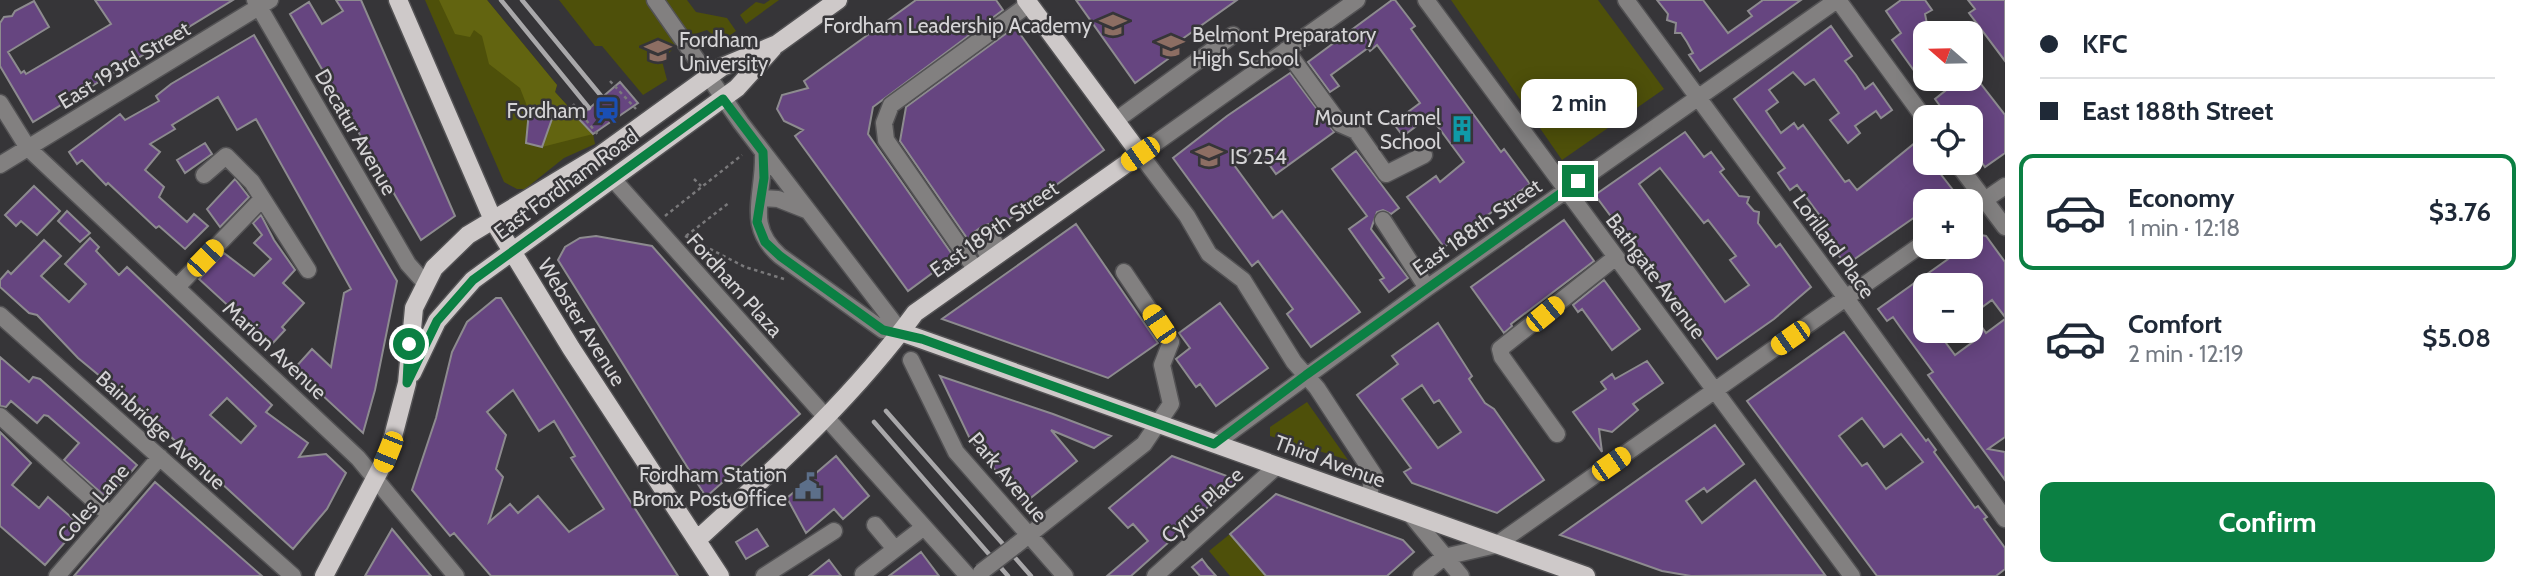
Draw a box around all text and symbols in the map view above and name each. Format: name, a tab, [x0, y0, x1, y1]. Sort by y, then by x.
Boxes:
school or university icon: Fordham Leadership Academy	[1098, 10, 1128, 40]
place label: Fordham Leadership Academy	[823, 13, 1092, 38]
street label: East 193rd Street	[54, 16, 194, 114]
north arrow	[1913, 21, 1983, 91]
map controls	[1913, 21, 1983, 343]
place label: Belmont Preparatory High School	[1192, 22, 1377, 71]
place label: Fordham University	[679, 27, 769, 76]
text: KFC	[2082, 28, 2128, 60]
school or university icon: Belmont Preparatory High School	[1156, 31, 1186, 61]
school or university icon: Fordham University	[643, 36, 673, 66]
street label: Decatur Avenue	[310, 65, 402, 200]
callout: 2 min	[1520, 80, 1636, 128]
text: 2 min	[1551, 89, 1607, 117]
station icon: Fordham	[592, 95, 622, 125]
text: East 188th Street	[2082, 95, 2273, 127]
place label: Fordham	[506, 98, 586, 123]
place label: Mount Carmel School	[1314, 105, 1441, 154]
button: locate	[1913, 105, 1983, 175]
building icon: Mount Carmel School	[1447, 114, 1477, 144]
street label: East Fordham Road	[489, 123, 643, 245]
car	[1117, 133, 1164, 175]
school or university icon: IS 254	[1194, 141, 1224, 171]
place label: IS 254	[1230, 144, 1287, 169]
route end	[1562, 165, 1594, 197]
street label: East 188th Street	[1408, 173, 1546, 281]
street label: East 189th Street	[925, 175, 1063, 283]
icon: car	[2044, 181, 2107, 244]
text: Economy	[2128, 182, 2234, 214]
street label: Lorillard Place	[1788, 189, 1880, 303]
button: +	[1913, 189, 1983, 259]
text: $3.76	[2429, 196, 2491, 228]
street label: Bathgate Avenue	[1601, 208, 1711, 344]
text: 1 min · 12:18	[2128, 214, 2240, 242]
street label: Fordham Plaza	[682, 228, 788, 342]
car	[183, 236, 228, 280]
street label: Webster Avenue	[533, 254, 631, 391]
button: −	[1913, 273, 1983, 343]
car	[1523, 293, 1568, 335]
street label: Marion Avenue	[218, 296, 332, 405]
car	[1139, 301, 1180, 347]
icon: car	[2044, 307, 2107, 370]
text: Comfort	[2128, 308, 2222, 340]
car	[1767, 317, 1814, 359]
text: $5.08	[2422, 322, 2491, 354]
route start	[393, 328, 425, 360]
text: 2 min · 12:19	[2128, 340, 2244, 368]
street label: Bainbridge Avenue	[91, 365, 231, 495]
street label: Park Avenue	[963, 427, 1053, 527]
car	[371, 429, 406, 475]
street label: Third Avenue	[1271, 429, 1389, 493]
car	[1588, 443, 1635, 485]
street label: Coles Lane	[52, 458, 134, 548]
place label: Fordham Station Bronx Post Office	[632, 462, 787, 511]
street label: Cyrus Place	[1156, 462, 1248, 548]
public building icon: Fordham Station Bronx Post Office	[793, 471, 823, 501]
button: Confirm	[2040, 482, 2495, 562]

